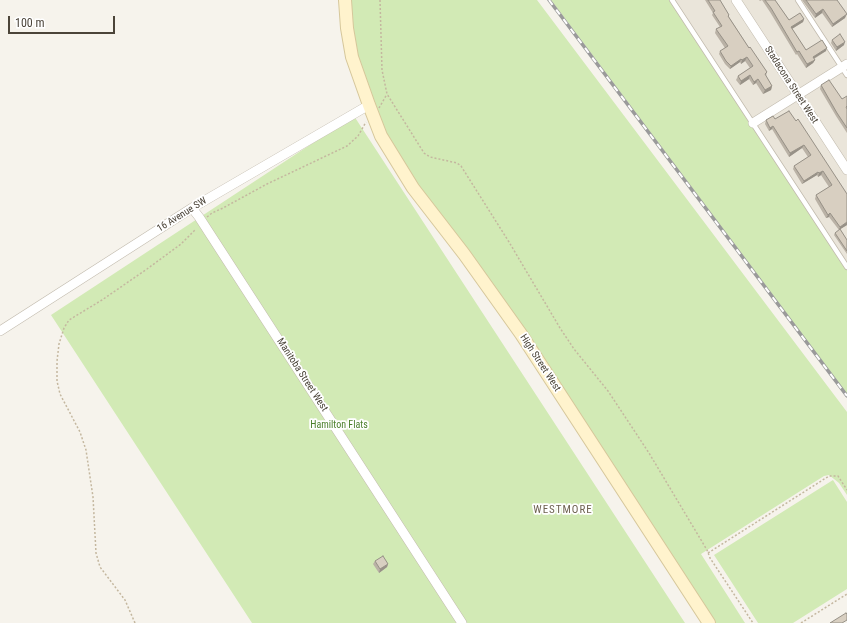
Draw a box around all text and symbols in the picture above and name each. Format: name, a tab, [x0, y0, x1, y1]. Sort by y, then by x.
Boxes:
scale bar	[10, 8, 117, 34]
text: 100 m	[15, 16, 45, 30]
street label: Stadacona Street West	[762, 44, 820, 126]
street label: 16 Avenue SW	[155, 195, 209, 235]
street label: High Street West	[517, 332, 563, 394]
street label: Manitoba Street West	[274, 336, 330, 414]
park label: Hamilton Flats	[310, 419, 368, 431]
district label: WESTMORE	[533, 503, 593, 517]

